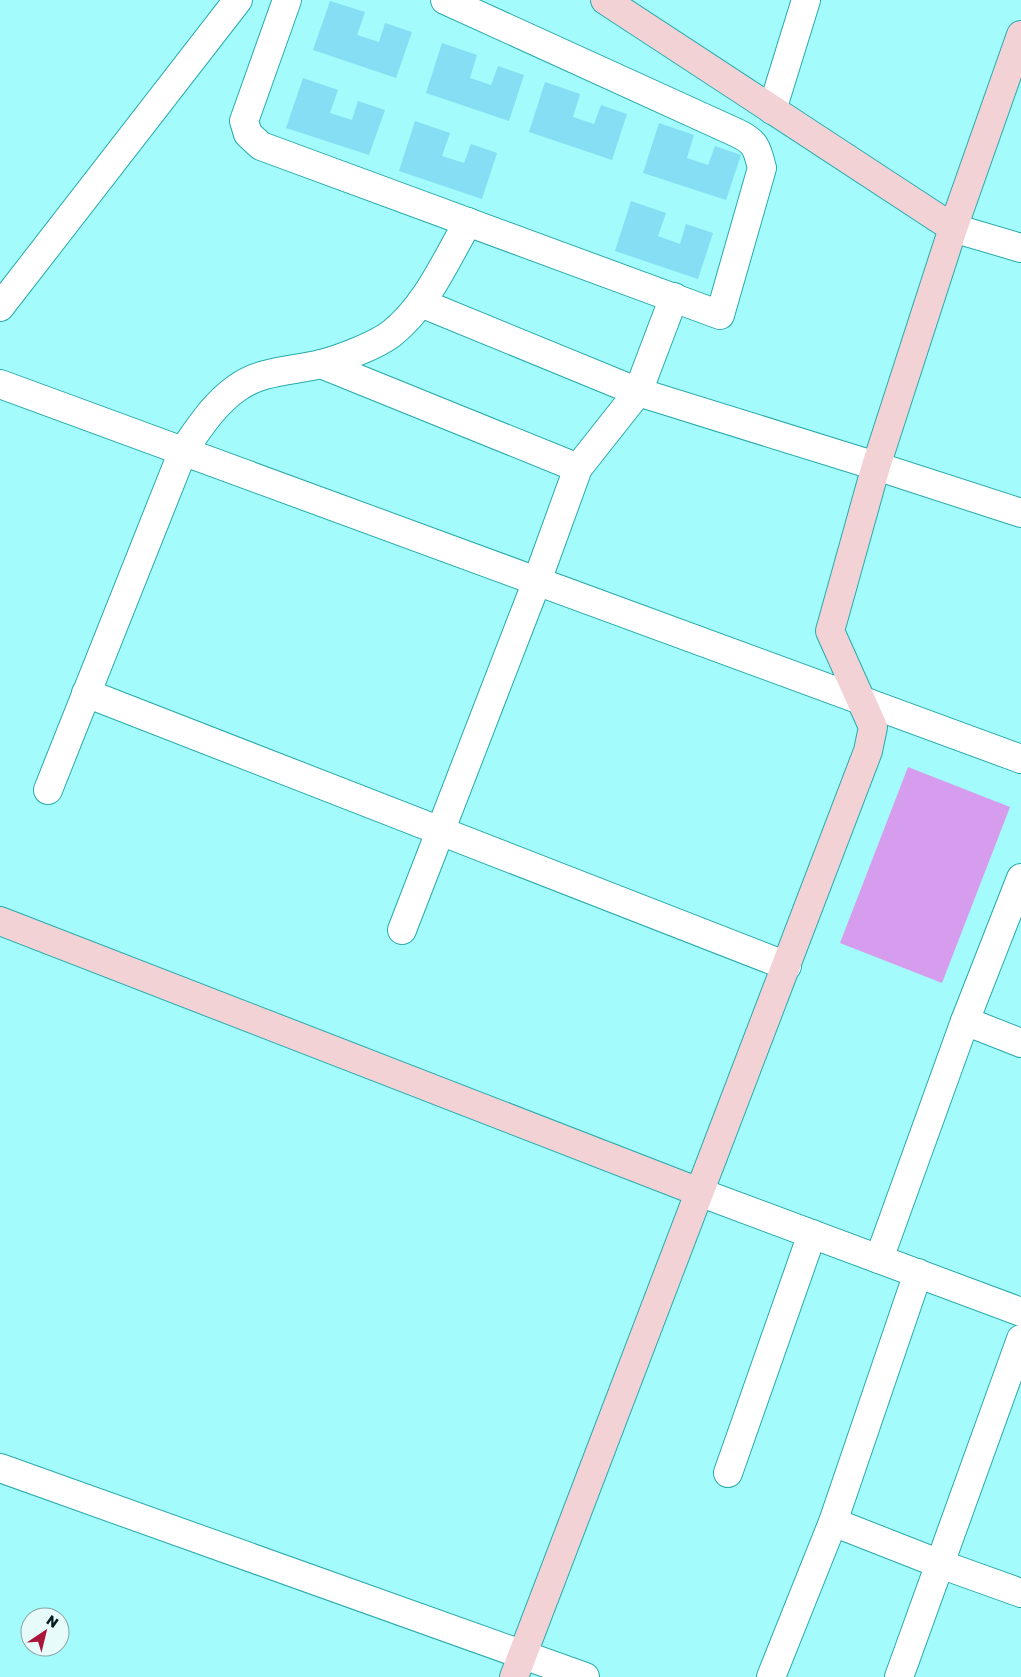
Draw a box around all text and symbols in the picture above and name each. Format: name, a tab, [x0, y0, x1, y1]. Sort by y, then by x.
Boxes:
north arrow	[20, 1607, 70, 1657]
text: N	[44, 1611, 62, 1631]

